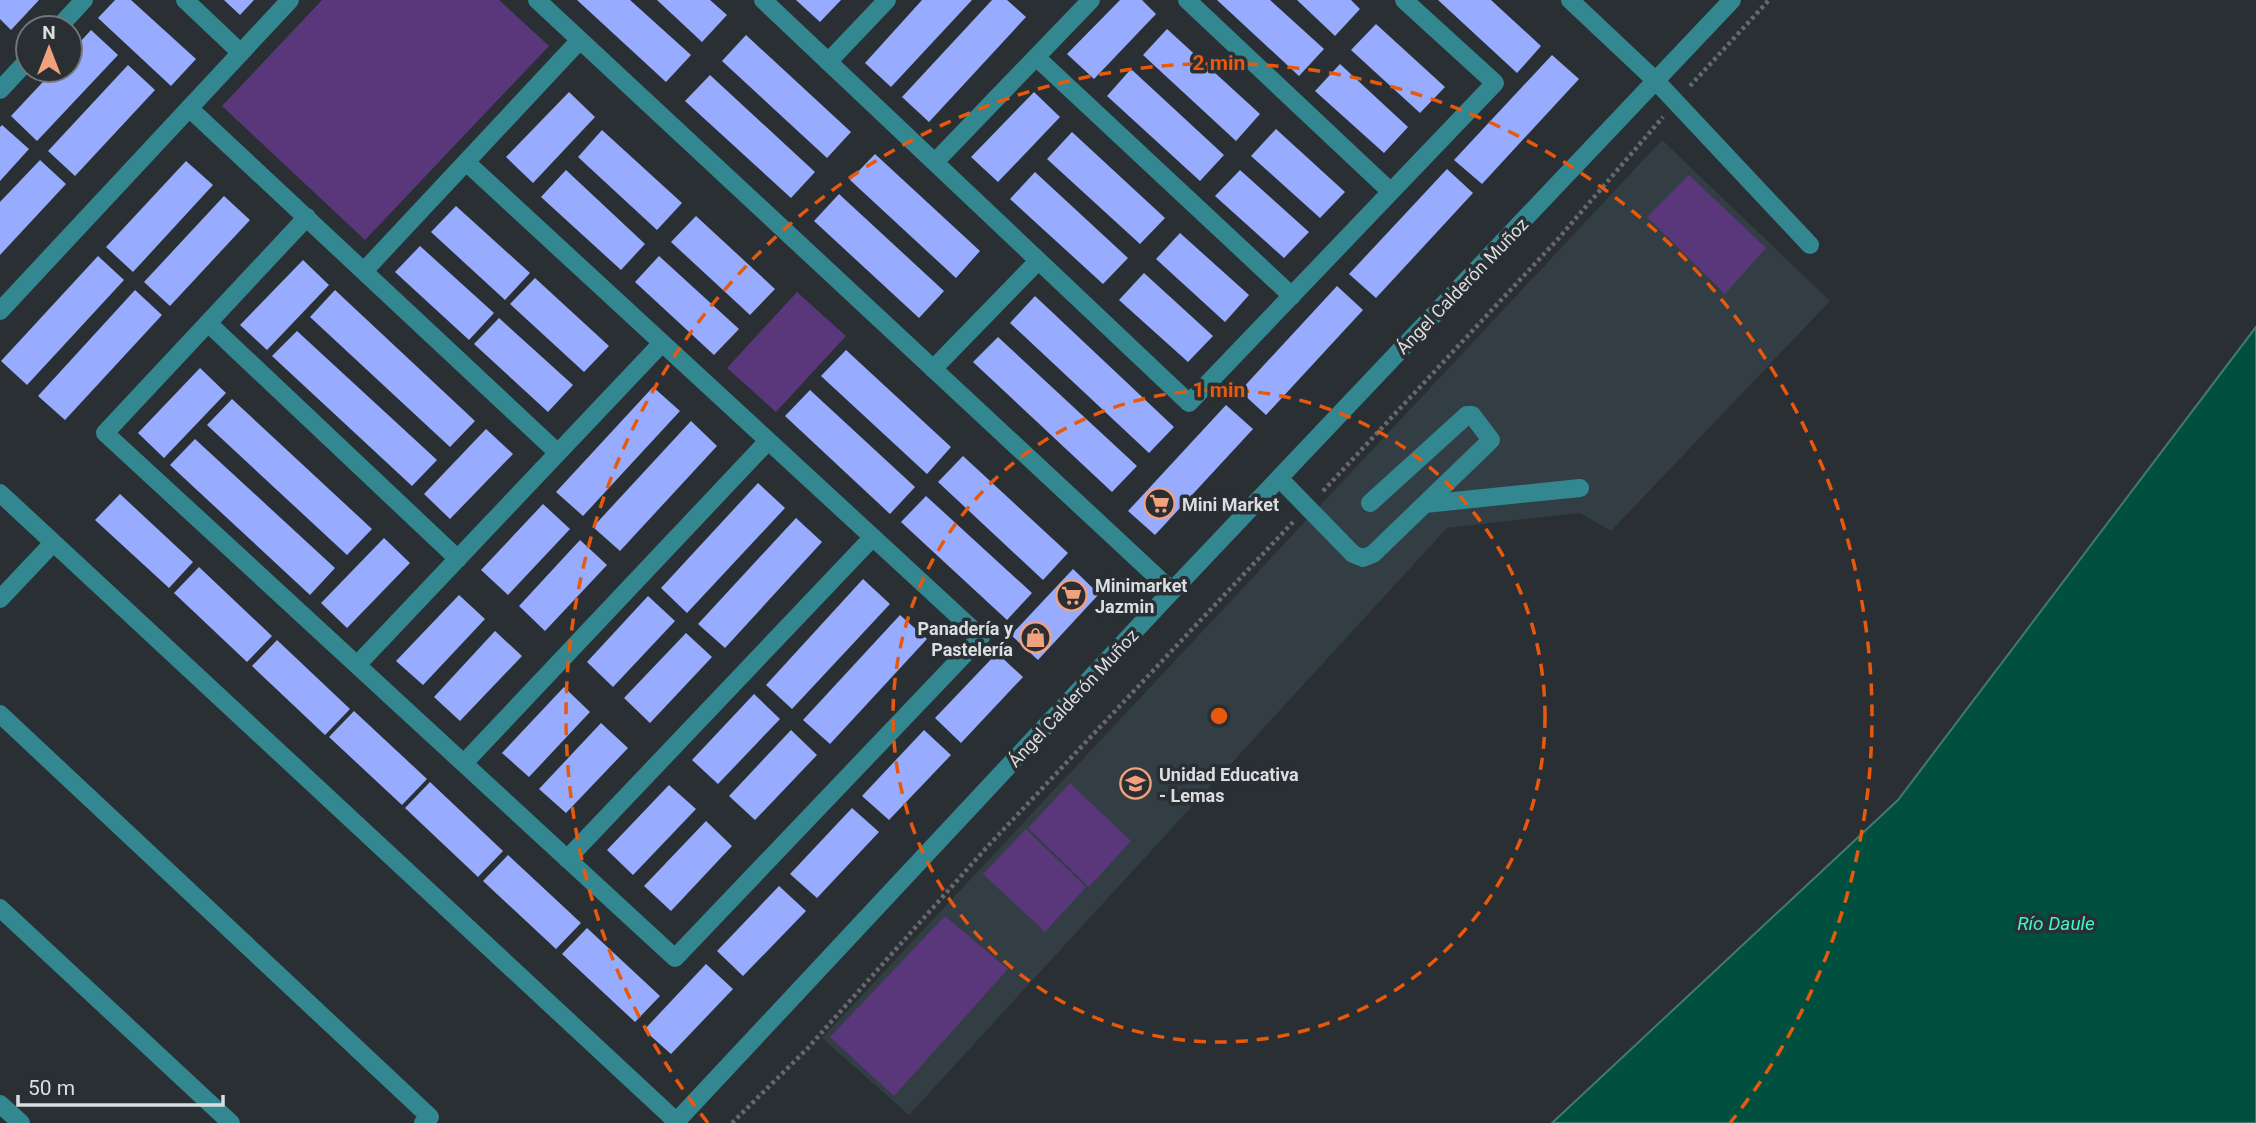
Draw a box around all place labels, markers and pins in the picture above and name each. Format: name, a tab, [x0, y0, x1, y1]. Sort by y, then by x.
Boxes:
supermarket icon: Mini Market	[1142, 487, 1176, 521]
place label: Mini Market	[1182, 494, 1279, 515]
place label: Minimarket Jazmin	[1095, 575, 1187, 617]
supermarket icon: Minimarket Jazmin	[1055, 578, 1089, 612]
place label: Panadería y Pastelería	[918, 618, 1014, 660]
shop icon: Panadería y Pastelería	[1019, 621, 1053, 655]
centre of rings	[1207, 704, 1231, 728]
place label: Unidad Educativa - Lemas	[1159, 764, 1299, 806]
school or university icon: Unidad Educativa - Lemas	[1119, 767, 1153, 801]

